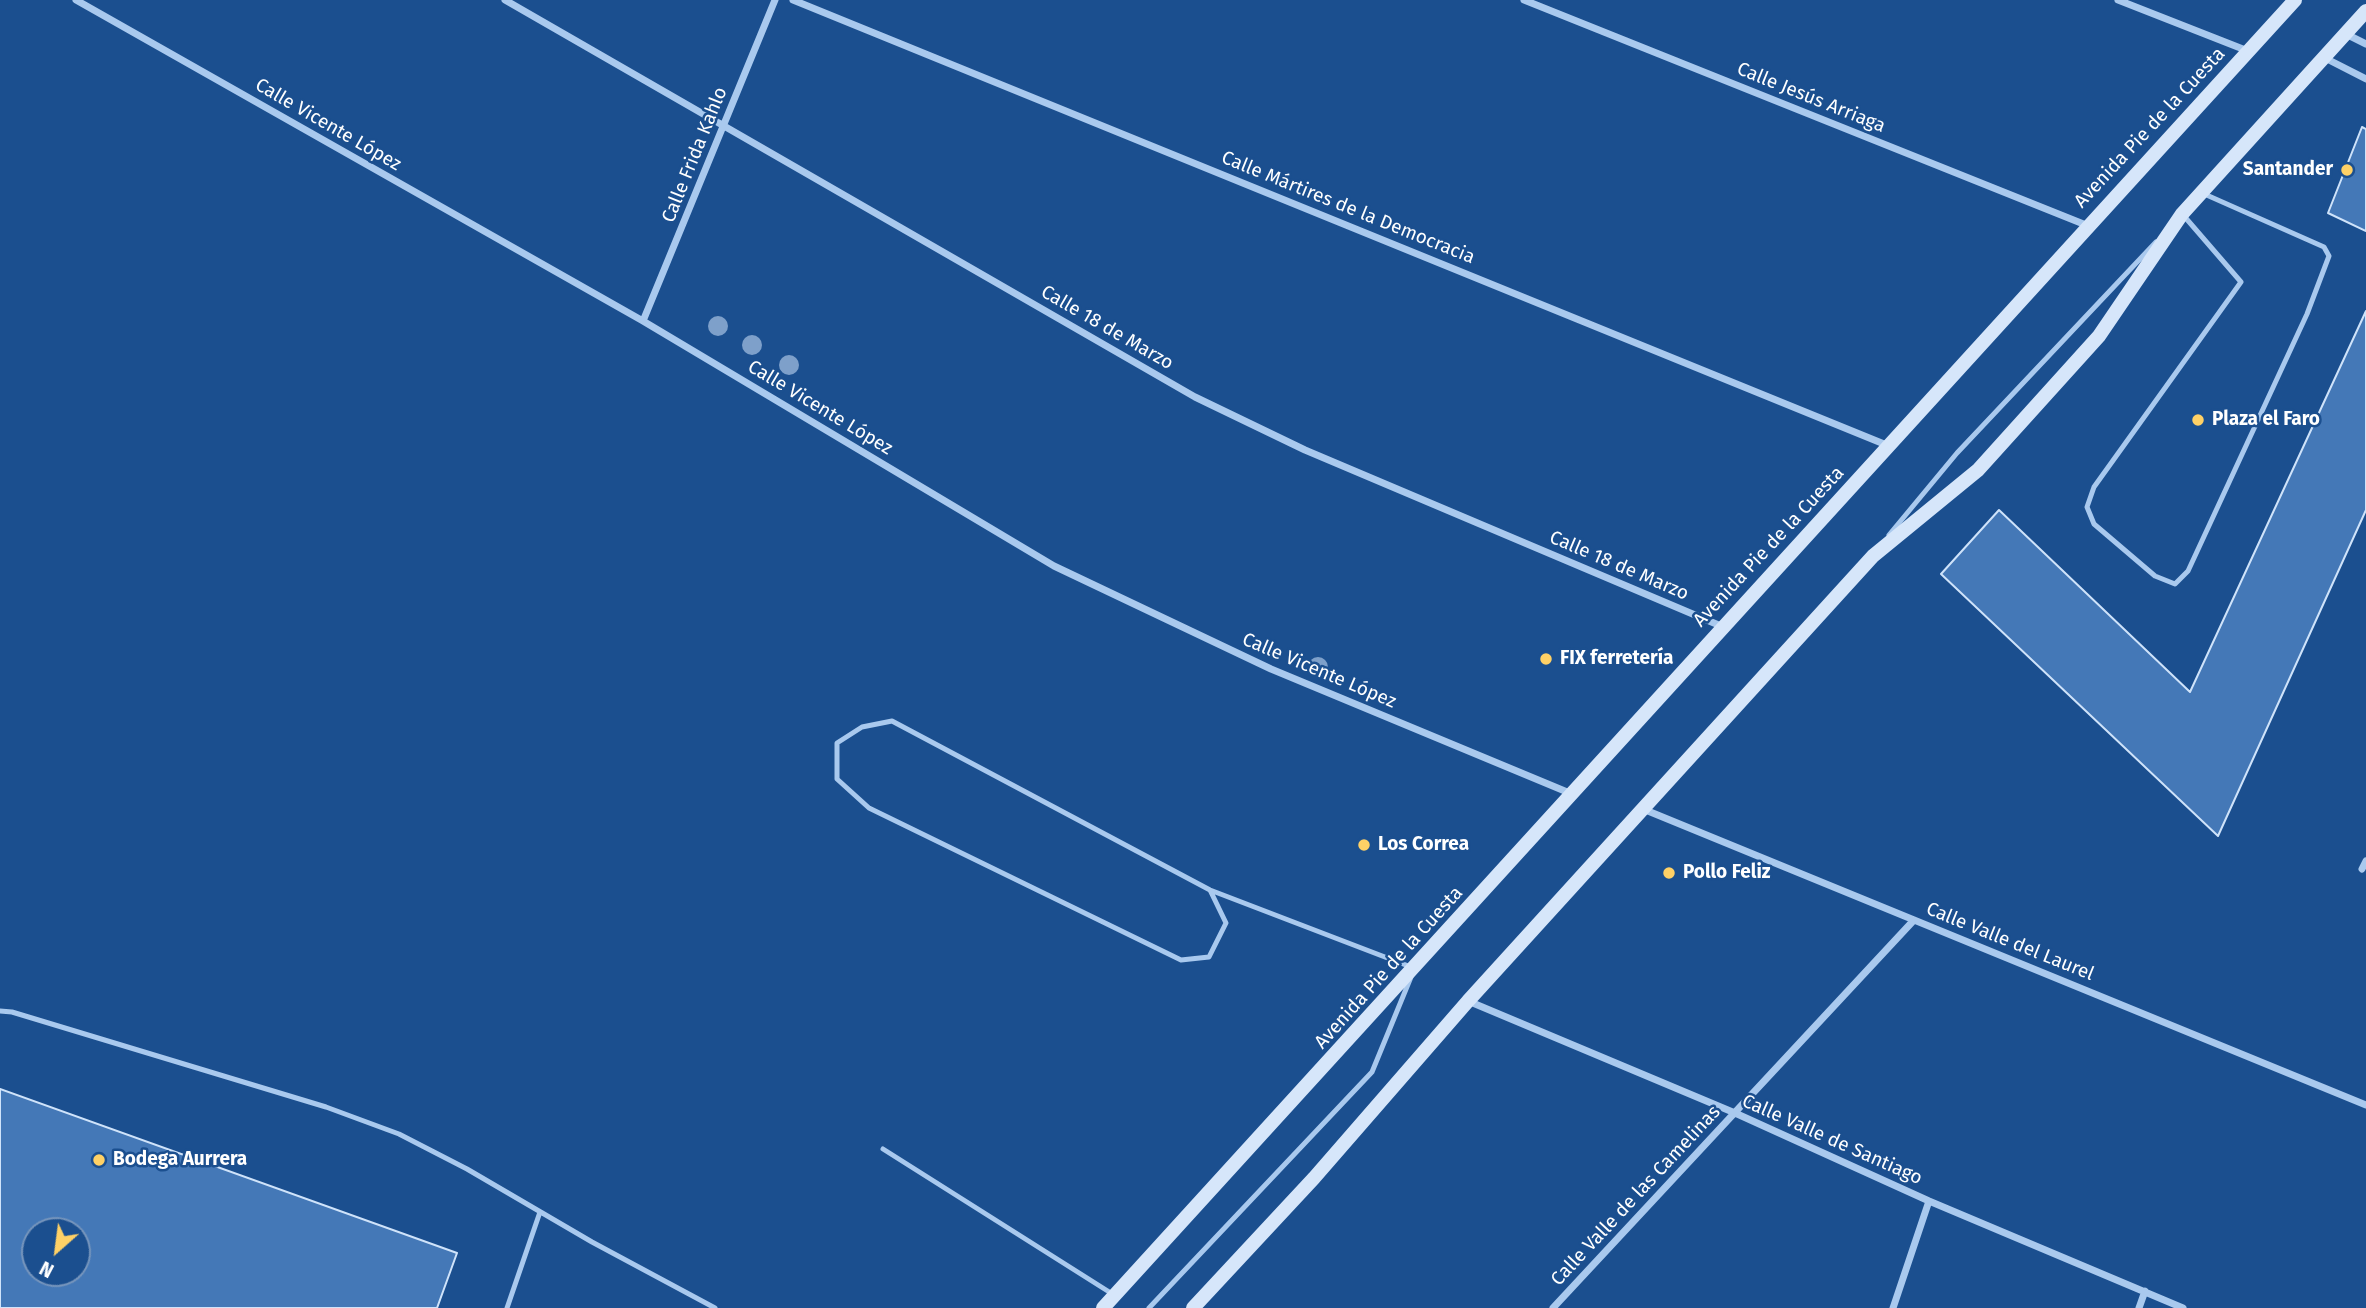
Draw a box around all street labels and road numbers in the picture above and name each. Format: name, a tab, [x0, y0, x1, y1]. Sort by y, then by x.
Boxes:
street label: Avenida Pie de la Cuesta	[2070, 43, 2230, 213]
street label: Calle Jesús Arriaga	[1734, 58, 1888, 138]
street label: Calle Vicente López	[251, 74, 405, 176]
street label: Calle Frida Kahlo	[657, 84, 733, 226]
street label: Calle Mártires de la Democracia	[1218, 147, 1478, 269]
street label: Calle 18 de Marzo	[1037, 281, 1177, 375]
street label: Calle Vicente López	[743, 356, 897, 460]
street label: Avenida Pie de la Cuesta	[1689, 462, 1849, 632]
street label: Calle 18 de Marzo	[1546, 526, 1692, 606]
street label: Calle Vicente López	[1239, 628, 1399, 714]
street label: Avenida Pie de la Cuesta	[1310, 882, 1468, 1054]
street label: Calle Valle del Laurel	[1923, 898, 2097, 986]
street label: Calle Valle de Santiago	[1738, 1090, 1926, 1190]
street label: Calle Valle de las Camelinas	[1546, 1101, 1726, 1291]

